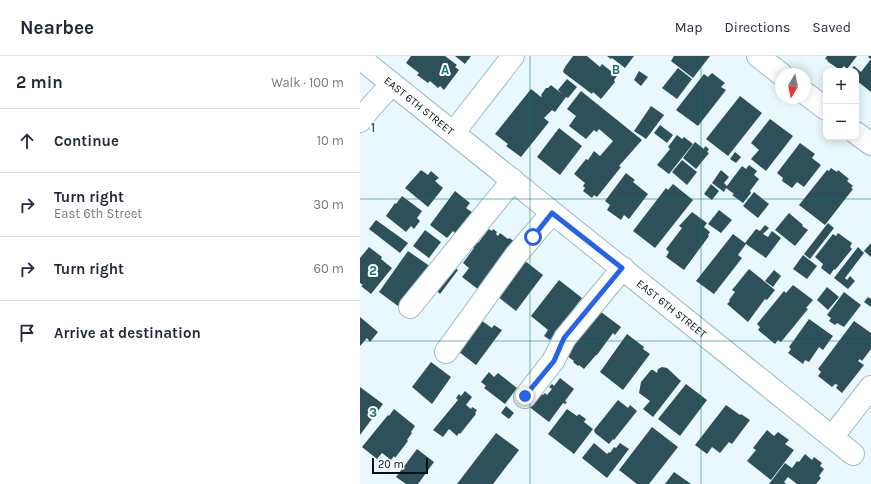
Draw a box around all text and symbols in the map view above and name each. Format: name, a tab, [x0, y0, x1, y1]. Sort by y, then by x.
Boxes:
text: Nearbee	[20, 17, 94, 39]
text: Map	[675, 19, 703, 36]
text: Directions	[725, 19, 790, 36]
text: Saved	[812, 19, 851, 36]
text: A	[441, 62, 449, 77]
text: B	[612, 62, 620, 77]
north arrow	[775, 68, 811, 104]
map controls	[823, 68, 859, 140]
button: +	[823, 68, 859, 104]
text: 2 min	[16, 72, 63, 92]
street label: EAST 6TH STREET	[381, 74, 457, 138]
text: Walk · 100 m	[271, 75, 344, 90]
button: −	[823, 104, 859, 140]
text: 1	[371, 120, 375, 135]
icon: ahead	[16, 130, 38, 152]
text: Continue	[54, 132, 119, 150]
text: 10 m	[317, 133, 344, 148]
text: Turn right	[54, 188, 124, 206]
icon: right	[16, 194, 38, 216]
text: 30 m	[313, 197, 344, 212]
text: East 6th Street	[54, 206, 142, 221]
route start	[524, 228, 542, 246]
icon: right	[16, 258, 38, 280]
text: Turn right	[54, 260, 124, 278]
text: 60 m	[314, 261, 344, 276]
text: 2	[369, 263, 377, 278]
street label: EAST 6TH STREET	[634, 277, 709, 341]
icon: arrive	[16, 322, 38, 344]
text: Arrive at destination	[54, 324, 201, 342]
route end	[516, 387, 534, 405]
text: 3	[369, 405, 377, 420]
scale bar	[372, 456, 428, 475]
text: 20 m	[378, 458, 404, 471]

